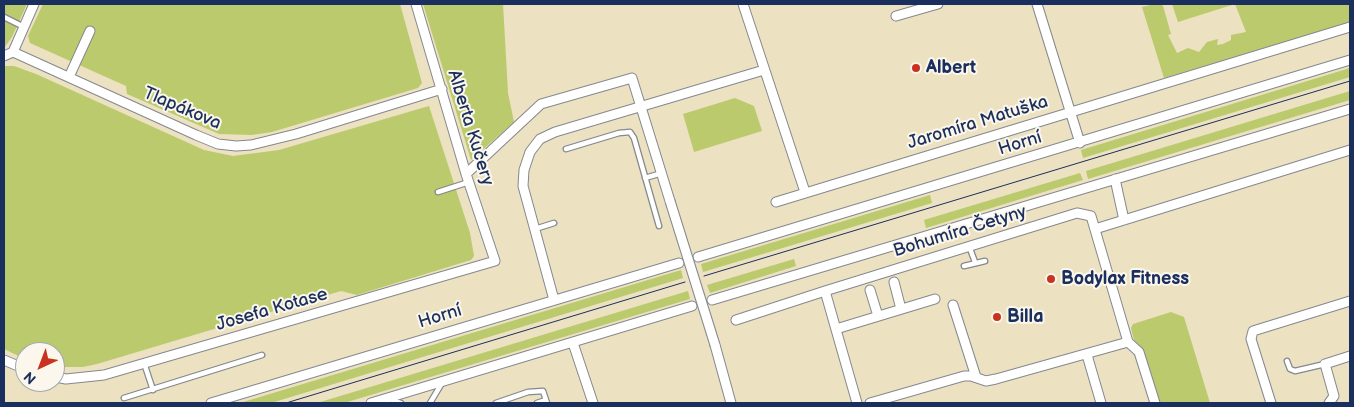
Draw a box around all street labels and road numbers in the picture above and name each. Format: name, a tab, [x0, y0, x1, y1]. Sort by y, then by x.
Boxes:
street label: Alberta Kučery	[442, 68, 498, 188]
street label: Tlapákova	[140, 83, 224, 135]
street label: Jaromíra Matuška	[905, 91, 1051, 155]
street label: Horní	[996, 127, 1044, 161]
street label: Bohumíra Četyny	[891, 201, 1029, 263]
street label: Josefa Kotase	[214, 284, 330, 336]
street label: Horní	[416, 300, 464, 334]

